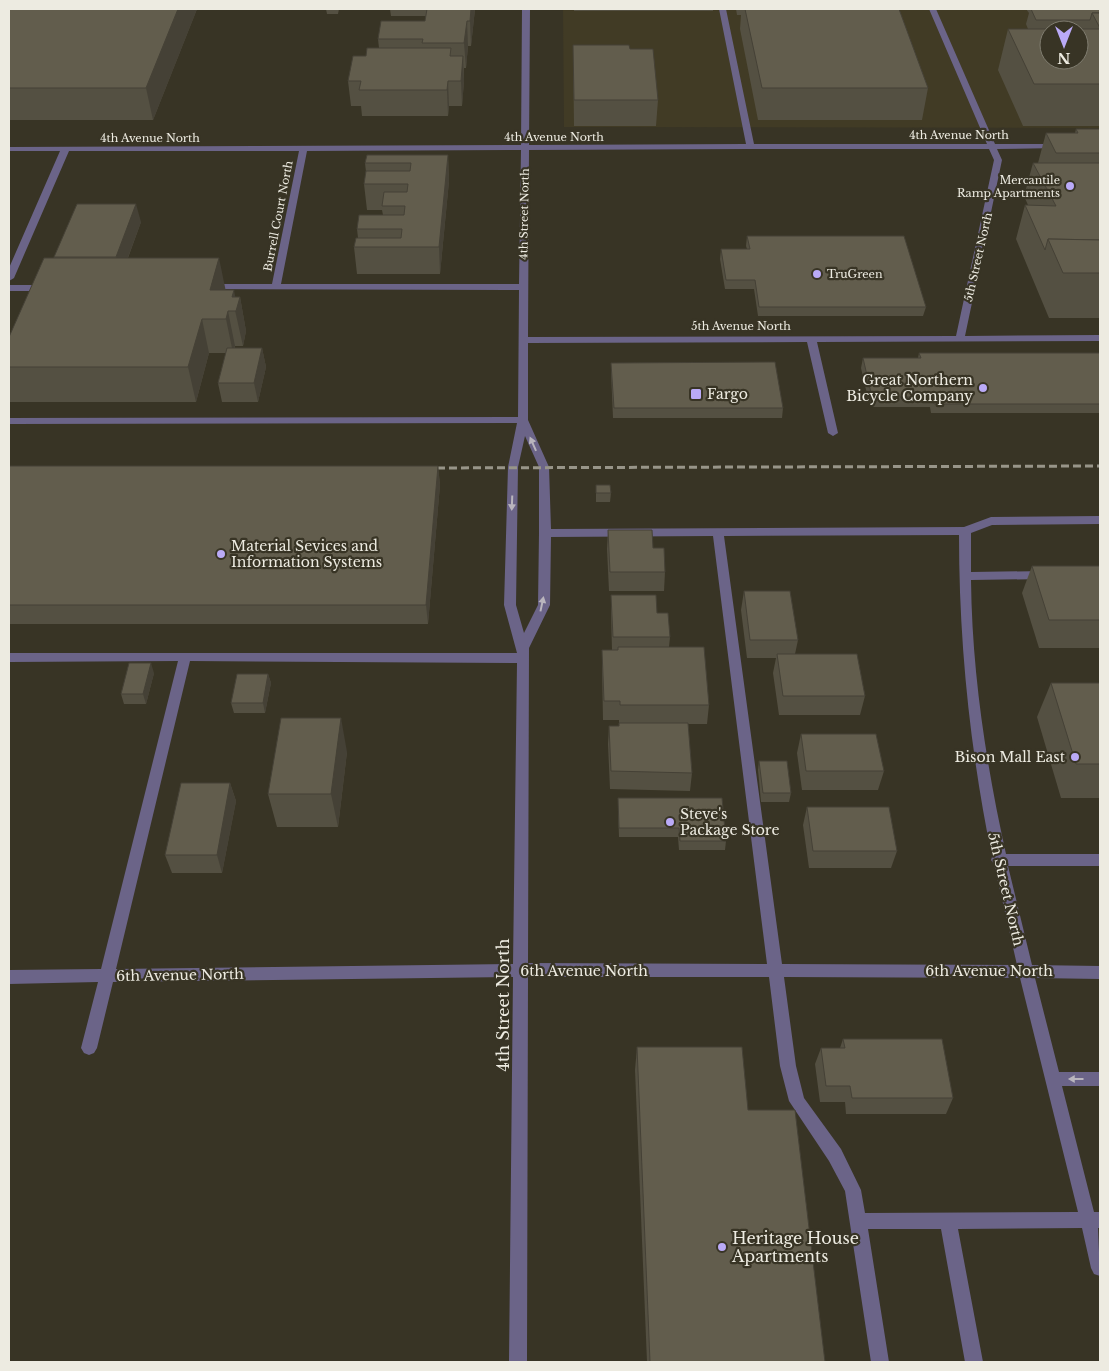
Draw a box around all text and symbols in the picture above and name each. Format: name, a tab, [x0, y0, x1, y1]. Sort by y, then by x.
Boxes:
north arrow	[1039, 20, 1089, 70]
text: N	[1057, 49, 1071, 67]
street label: 4th Avenue North	[909, 128, 1009, 142]
street label: 4th Avenue North	[504, 130, 604, 144]
street label: 4th Avenue North	[100, 131, 200, 145]
street label: Burrell Court North	[260, 159, 296, 273]
street label: 4th Street North	[516, 168, 532, 260]
place label: Mercantile Ramp Apartments	[957, 173, 1060, 200]
marker: Mercantile Ramp Apartments	[1064, 180, 1076, 192]
street label: 5th Street North	[961, 211, 995, 303]
place label: TruGreen	[827, 267, 883, 281]
marker: TruGreen	[811, 268, 823, 280]
street label: 5th Avenue North	[691, 319, 791, 333]
place label: Great Northern Bicycle Company	[846, 371, 973, 405]
marker: Great Northern Bicycle Company	[977, 382, 989, 394]
place label: Fargo	[707, 385, 748, 403]
marker: Fargo	[689, 387, 703, 401]
one-way arrow	[529, 437, 537, 451]
one-way arrow	[508, 495, 516, 511]
place label: Material Sevices and Information Systems	[231, 537, 382, 571]
marker: Material Sevices and Information Systems	[215, 548, 227, 560]
one-way arrow	[538, 596, 546, 611]
place label: Bison Mall East	[955, 748, 1066, 766]
marker: Bison Mall East	[1069, 751, 1081, 763]
place label: Steve's Package Store	[680, 805, 779, 839]
marker: Steve's Package Store	[664, 816, 676, 828]
street label: 5th Street North	[984, 830, 1028, 948]
street label: 4th Street North	[493, 939, 513, 1071]
street label: 6th Avenue North	[520, 962, 648, 980]
street label: 6th Avenue North	[925, 962, 1053, 980]
street label: 6th Avenue North	[116, 965, 244, 985]
one-way arrow	[1068, 1075, 1084, 1083]
place label: Heritage House Apartments	[731, 1228, 859, 1266]
marker: Heritage House Apartments	[716, 1241, 728, 1253]

